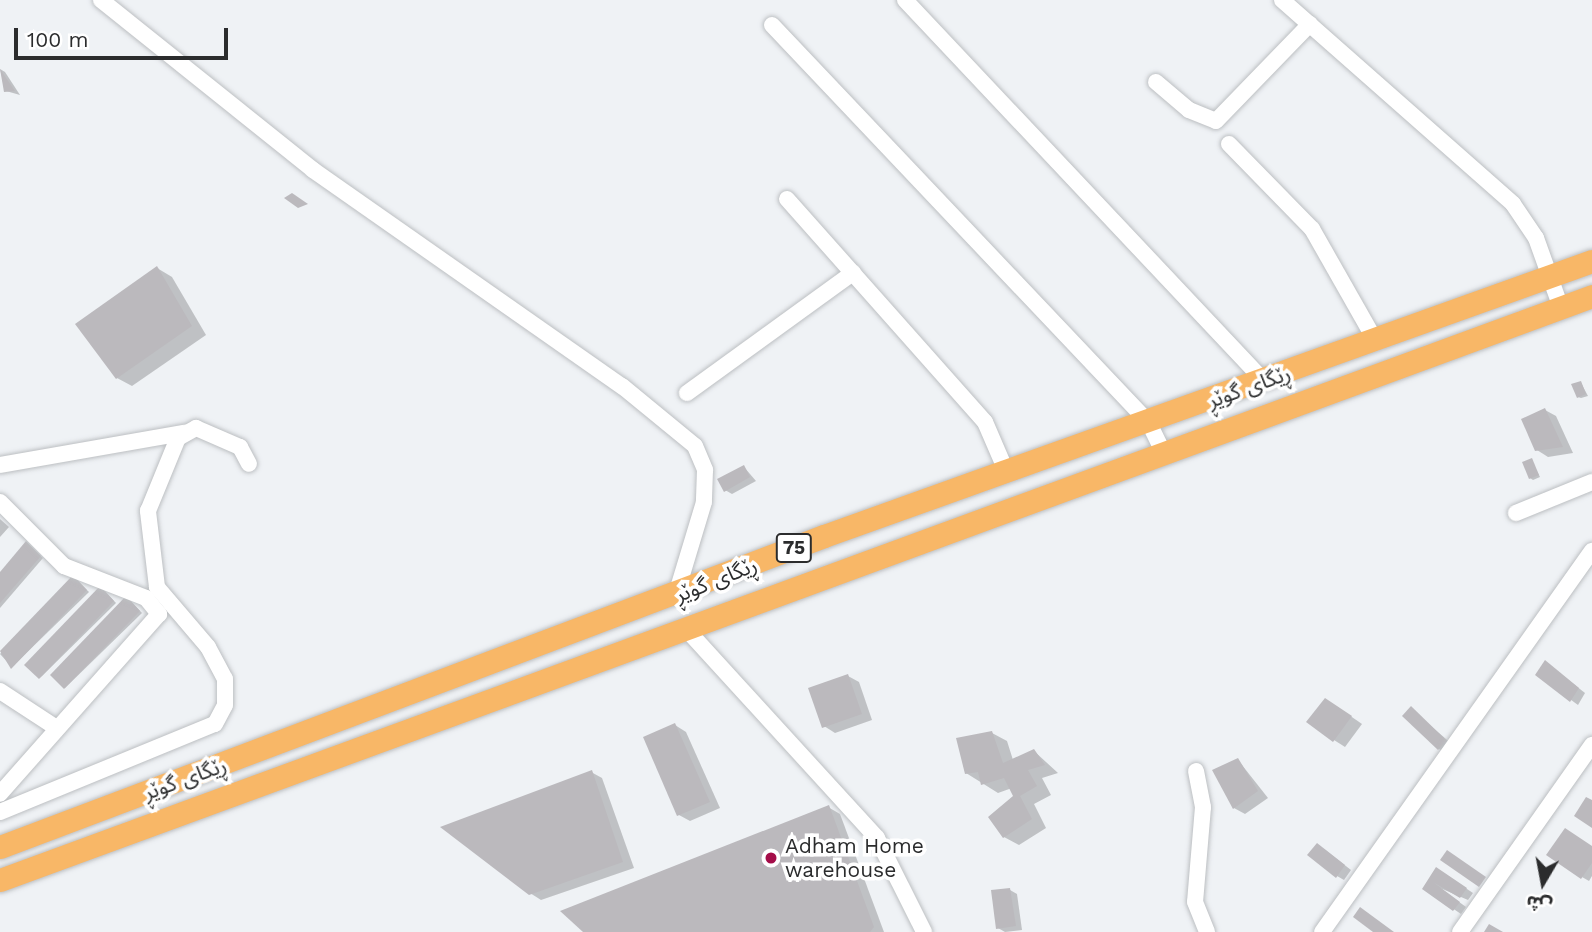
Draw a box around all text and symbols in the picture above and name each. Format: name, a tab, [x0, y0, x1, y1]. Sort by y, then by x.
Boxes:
scale bar	[18, 14, 231, 58]
text: 100 m	[27, 27, 89, 52]
street label: ڕێگای گوێڕ	[1204, 360, 1294, 414]
road number: 75	[775, 533, 813, 564]
street label: ڕێگای گوێڕ	[671, 552, 761, 608]
street label: ڕێگای گوێڕ	[140, 752, 230, 806]
place label: Adham Home warehouse	[785, 833, 924, 883]
north arrow	[1508, 848, 1578, 918]
marker: Adham Home warehouse	[763, 850, 779, 866]
text: ش	[1524, 891, 1554, 918]

